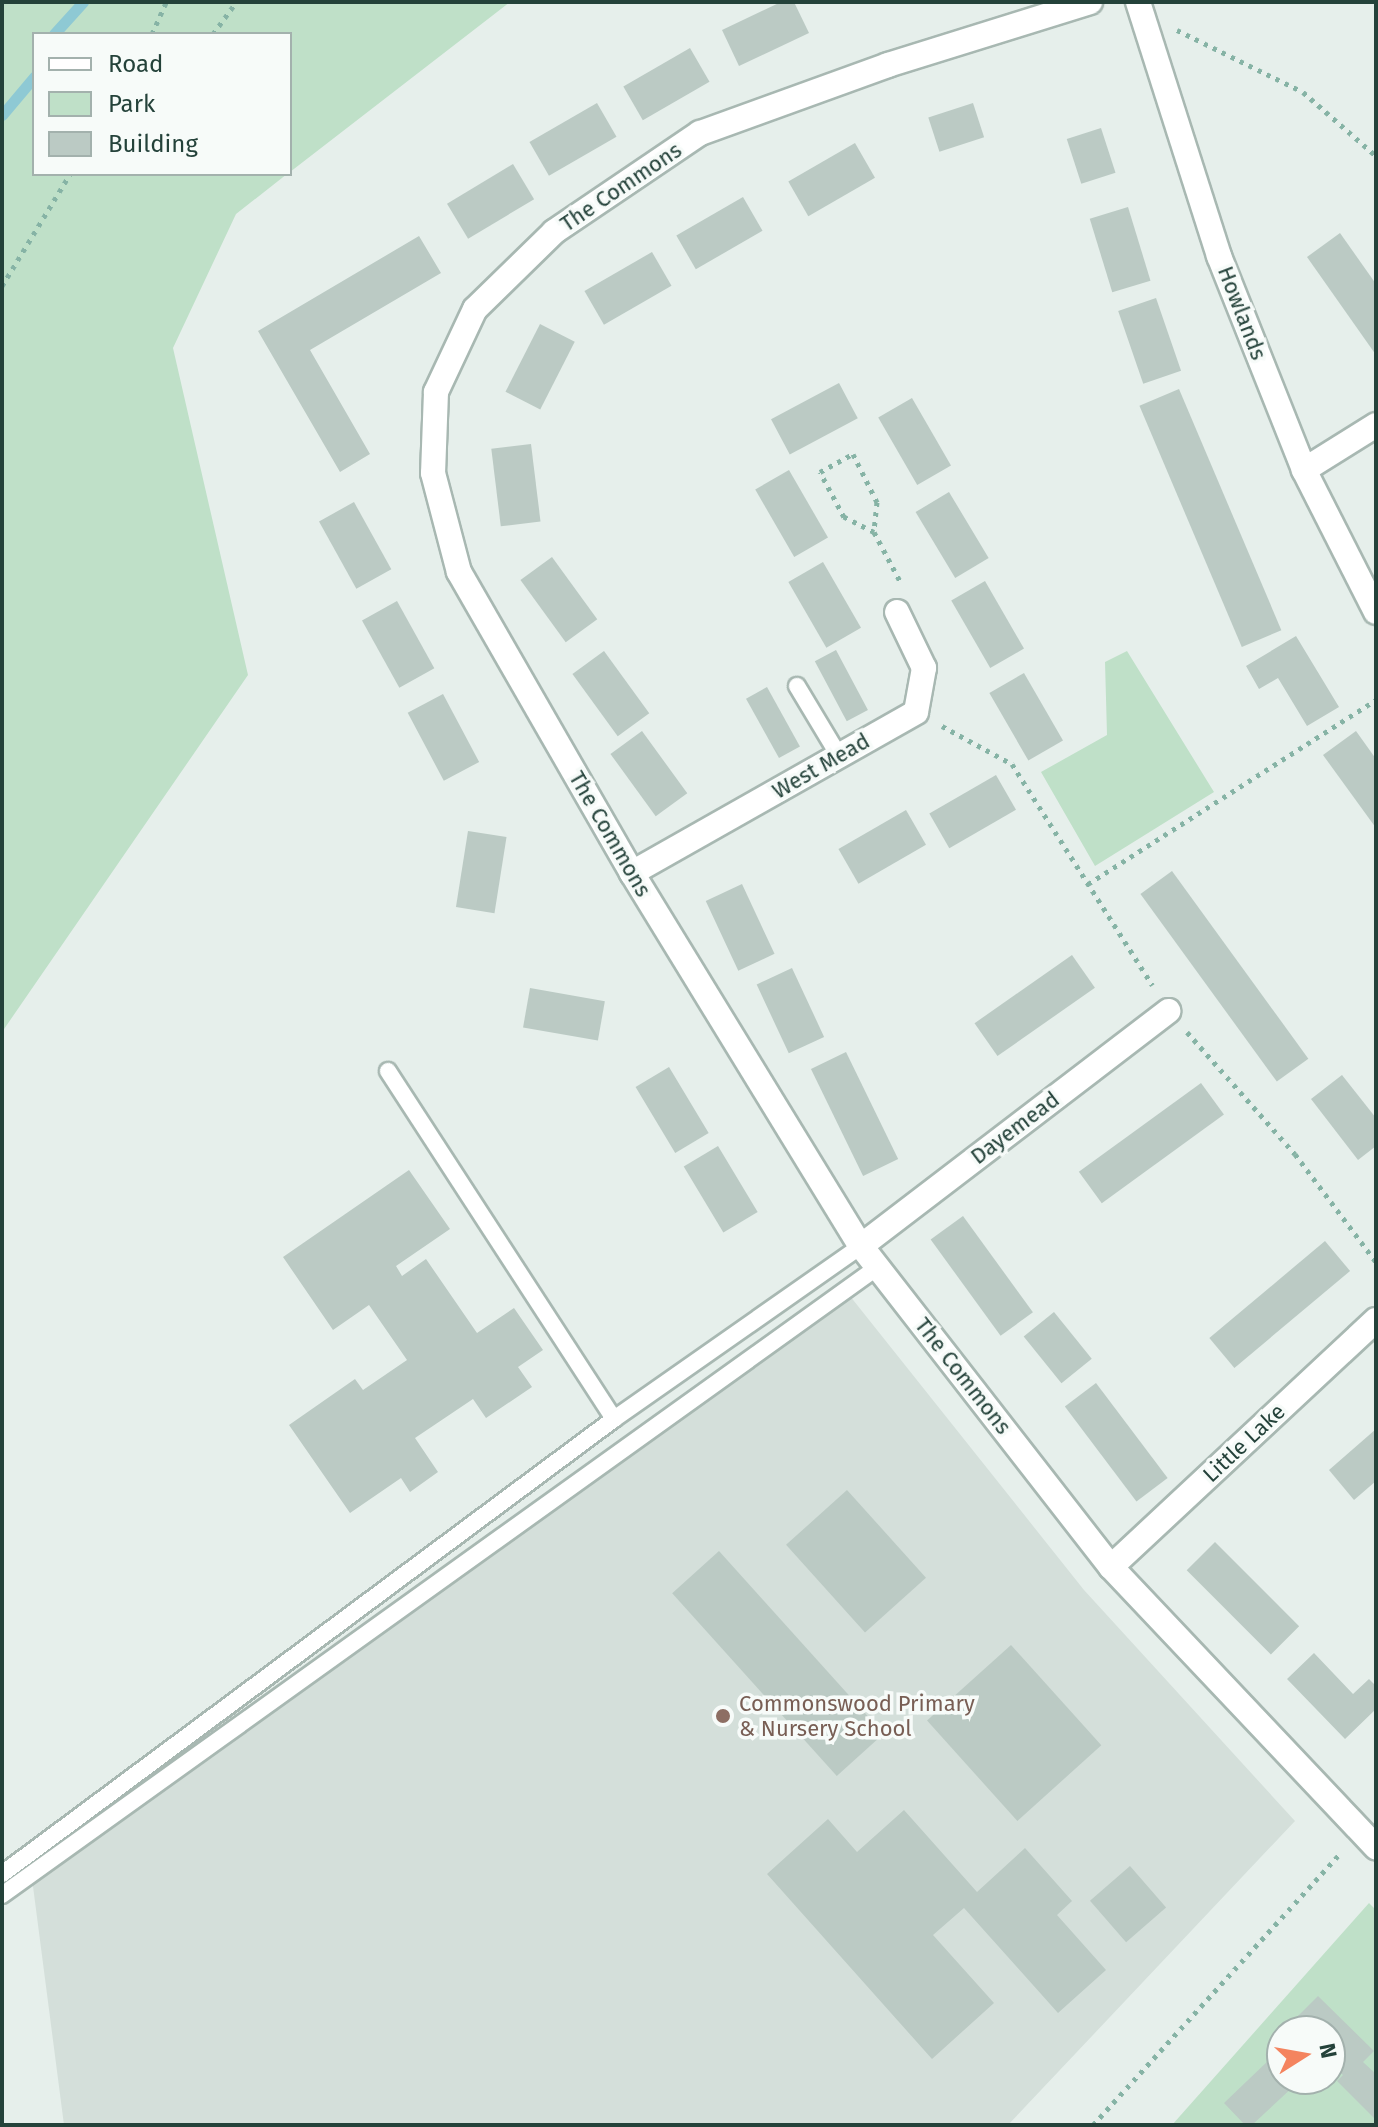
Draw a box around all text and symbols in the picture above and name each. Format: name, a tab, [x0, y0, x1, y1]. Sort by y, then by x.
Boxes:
legend	[32, 32, 292, 176]
text: Road	[108, 50, 163, 78]
text: Park	[108, 90, 155, 118]
text: Building	[108, 130, 198, 158]
street label: The Commons	[555, 137, 687, 237]
street label: Howlands	[1212, 262, 1272, 364]
street label: West Mead	[768, 728, 874, 804]
street label: The Commons	[563, 767, 657, 901]
street label: Dayemead	[966, 1086, 1064, 1170]
street label: The Commons	[909, 1313, 1017, 1439]
street label: Little Lake	[1197, 1398, 1291, 1488]
place label: Commonswood Primary & Nursery School	[739, 1690, 975, 1742]
marker: Commonswood Primary & Nursery School	[714, 1707, 732, 1725]
north arrow	[1266, 2015, 1346, 2095]
text: N	[1313, 2041, 1343, 2060]

